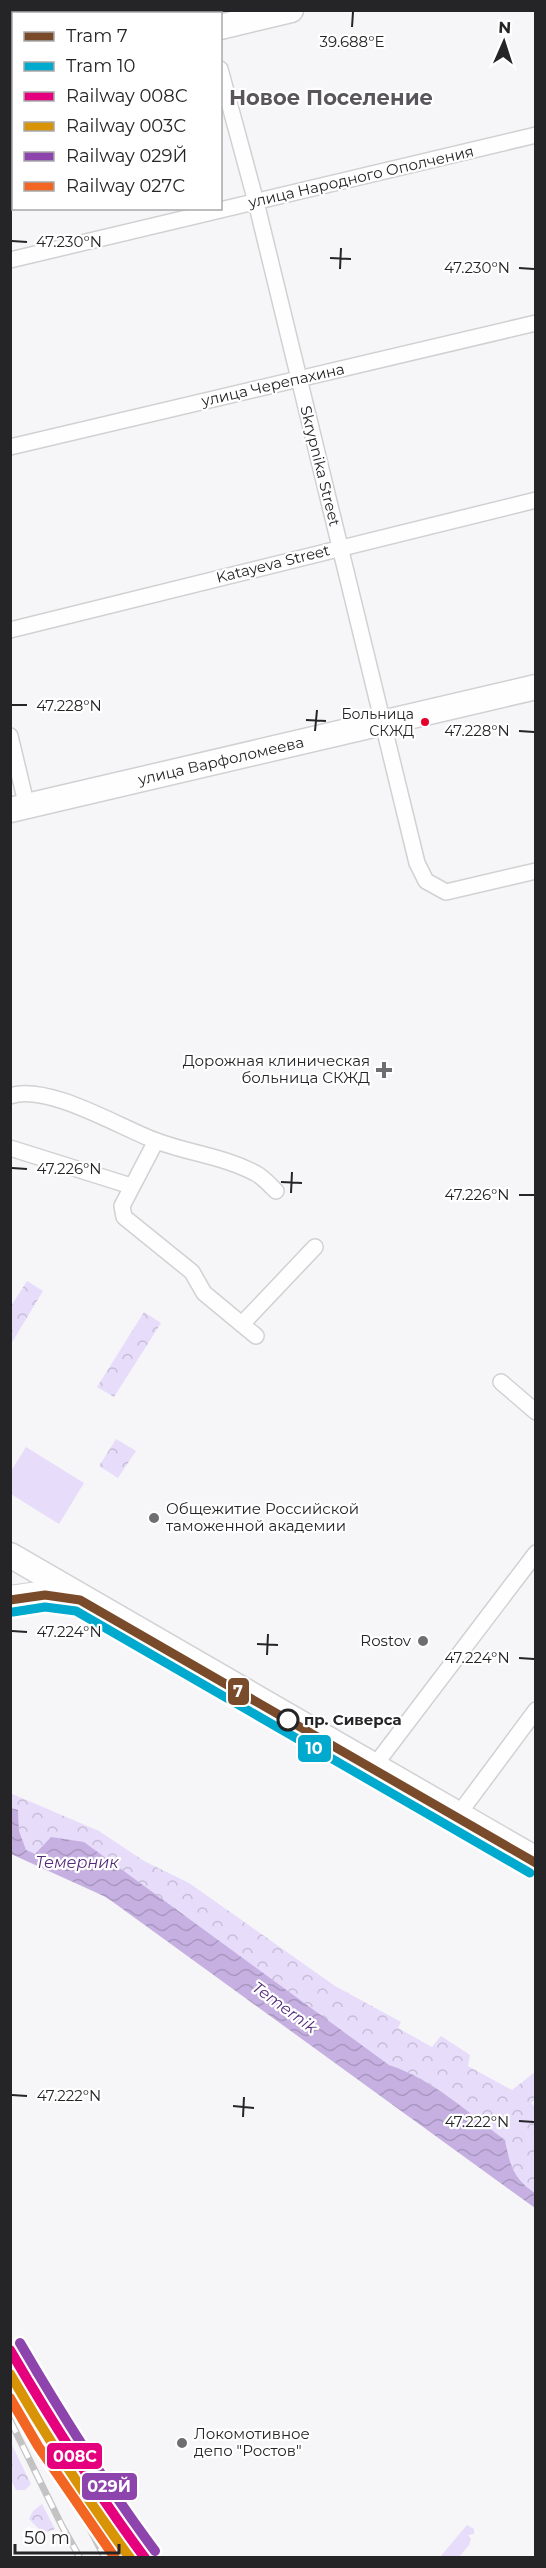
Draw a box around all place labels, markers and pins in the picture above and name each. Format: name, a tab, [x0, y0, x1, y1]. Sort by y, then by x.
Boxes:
place label: Больница СКЖД	[341, 705, 414, 740]
marker: Больница СКЖД	[419, 716, 431, 728]
place label: Дорожная клиническая больница СКЖД	[183, 1051, 370, 1087]
marker: Дорожная клиническая больница СКЖД	[375, 1061, 393, 1079]
place label: Общежитие Российской таможенной академии	[166, 1499, 359, 1535]
marker: Общежитие Российской таможенной академии	[147, 1511, 161, 1525]
place label: Rostov	[360, 1631, 412, 1650]
marker: Rostov	[416, 1634, 430, 1648]
marker: пр. Сиверса	[277, 1709, 299, 1731]
place label: пр. Сиверса	[304, 1710, 402, 1729]
place label: Локомотивное депо "Ростов"	[194, 2424, 310, 2460]
marker: Локомотивное депо "Ростов"	[175, 2436, 189, 2450]

